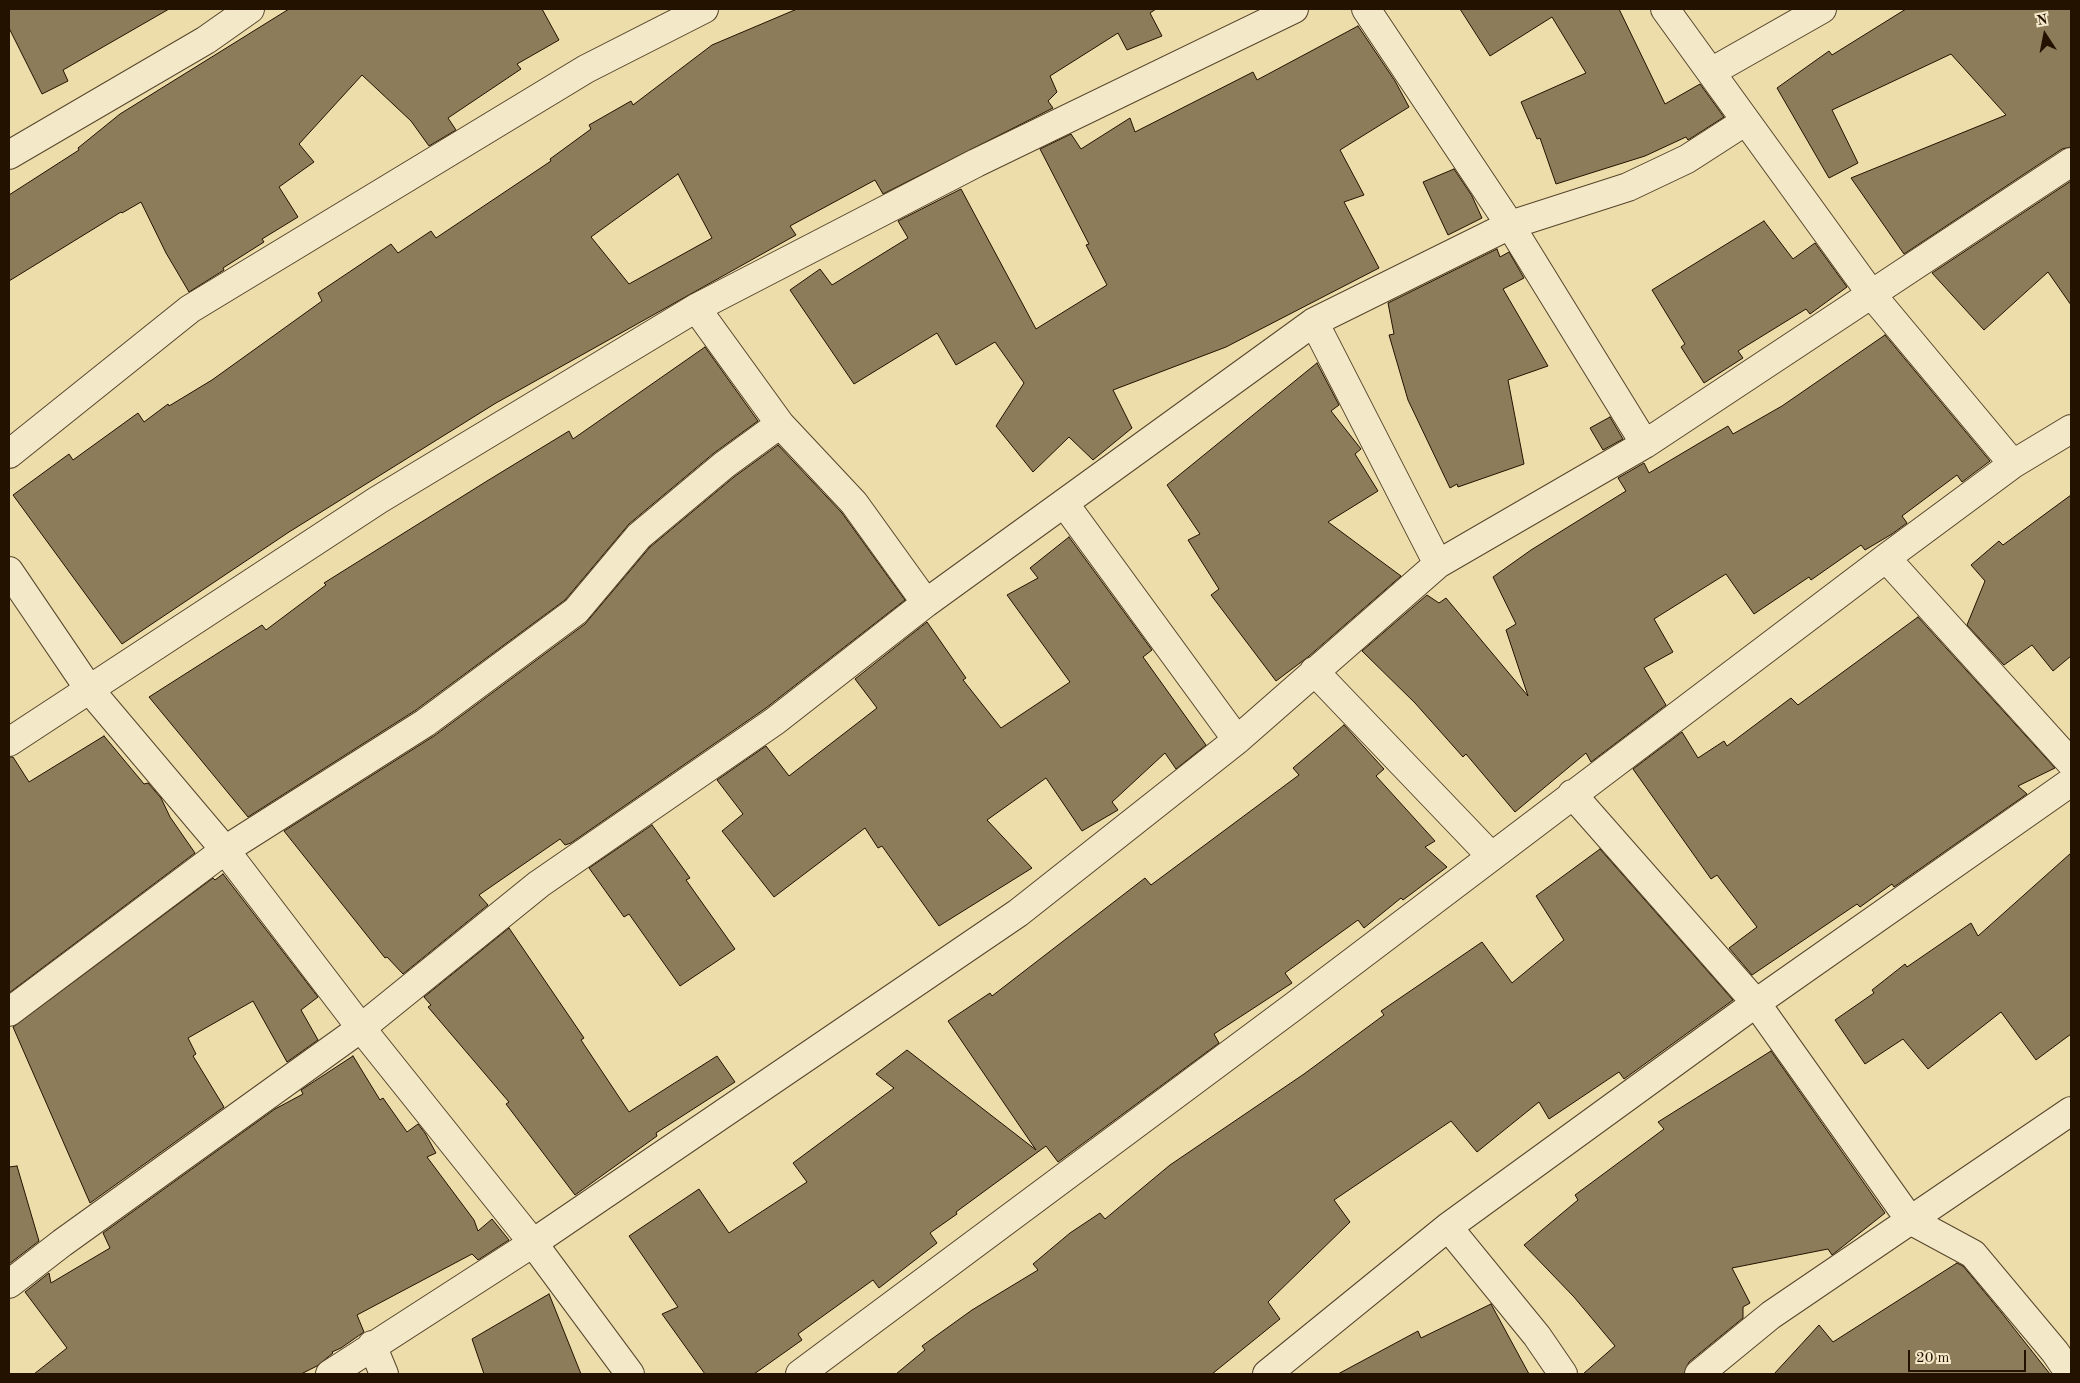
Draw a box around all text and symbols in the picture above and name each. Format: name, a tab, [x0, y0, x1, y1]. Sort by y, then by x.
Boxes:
north arrow	[2020, 10, 2070, 60]
text: N	[2036, 12, 2049, 28]
scale bar	[1910, 1340, 2028, 1372]
text: 20 m	[1916, 1351, 1950, 1366]

